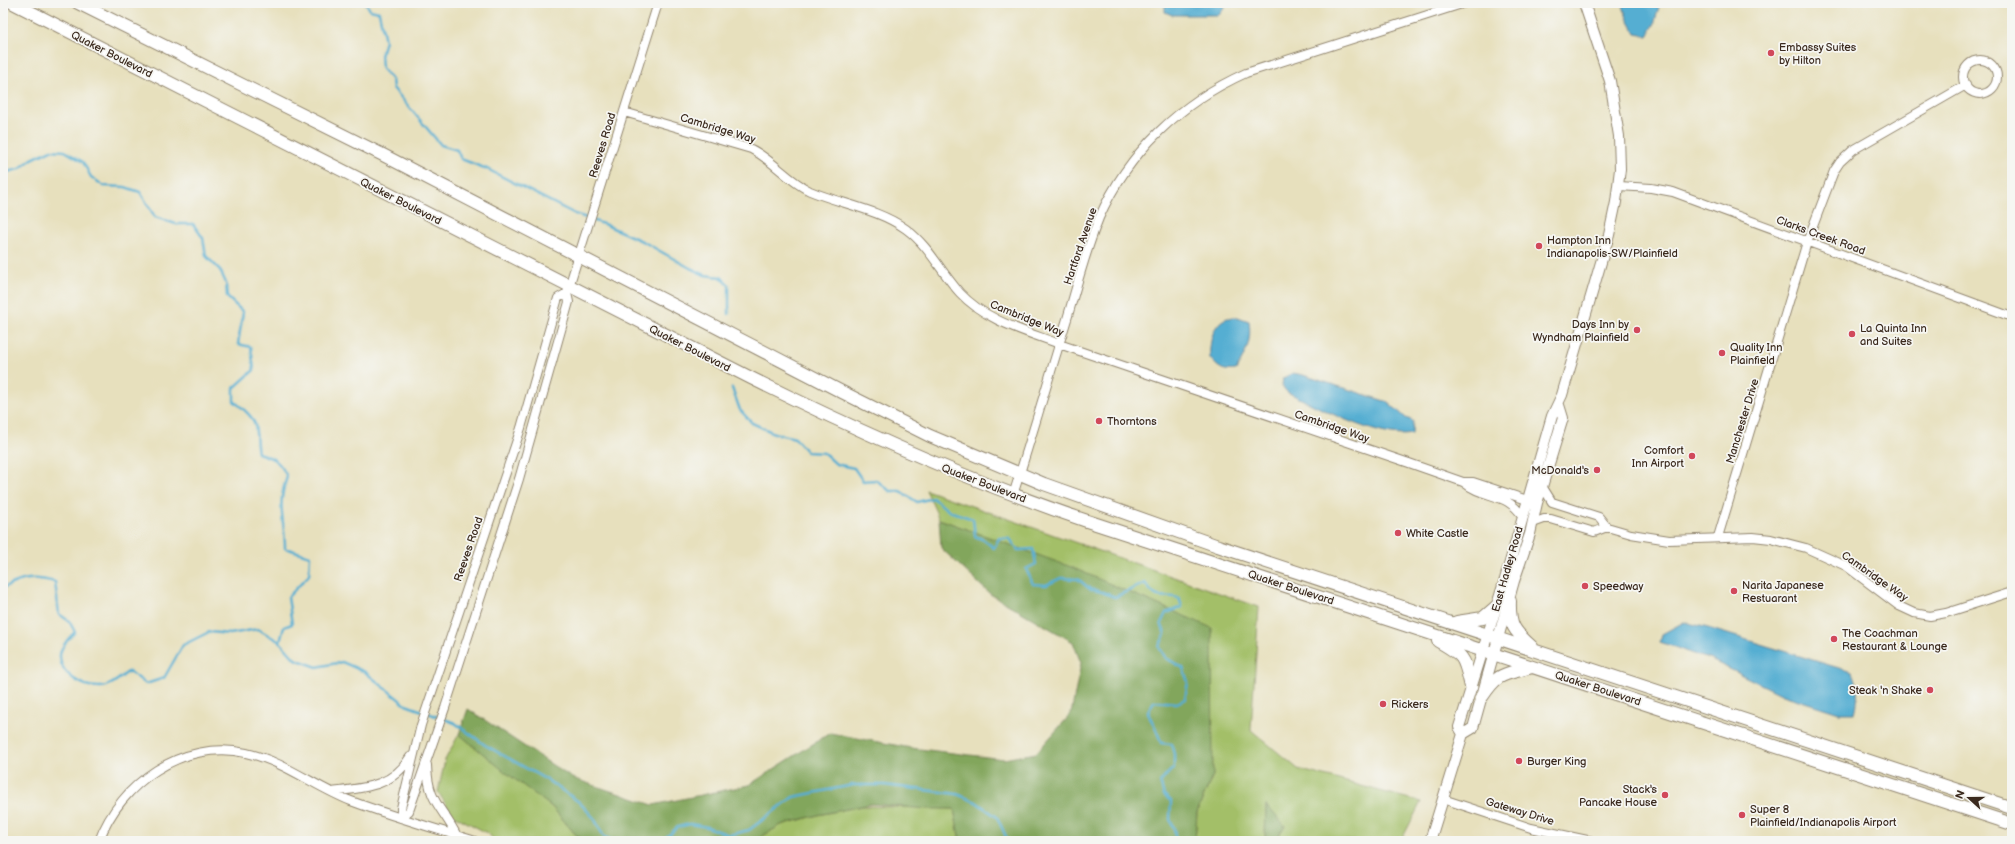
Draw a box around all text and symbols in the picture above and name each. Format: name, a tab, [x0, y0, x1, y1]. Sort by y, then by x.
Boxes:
street label: Quaker Boulevard	[69, 28, 155, 81]
place label: Embassy Suites by Hilton	[1779, 41, 1857, 67]
marker: Embassy Suites by Hilton	[1766, 48, 1776, 58]
street label: Reeves Road	[586, 111, 619, 179]
street label: Cambridge Way	[679, 111, 757, 146]
street label: Quaker Boulevard	[358, 175, 444, 228]
street label: Hartford Avenue	[1061, 205, 1100, 287]
street label: Clarks Creek Road	[1775, 213, 1867, 258]
place label: Hampton Inn Indianapolis-SW/Plainfield	[1547, 234, 1678, 260]
marker: Hampton Inn Indianapolis-SW/Plainfield	[1534, 241, 1544, 251]
street label: Cambridge Way	[988, 298, 1066, 339]
place label: Days Inn by Wyndham Plainfield	[1532, 318, 1629, 344]
street label: Quaker Boulevard	[647, 322, 733, 375]
place label: La Quinta Inn and Suites	[1860, 322, 1927, 348]
marker: Days Inn by Wyndham Plainfield	[1632, 325, 1642, 335]
marker: La Quinta Inn and Suites	[1847, 329, 1857, 339]
place label: Quality Inn Plainfield	[1730, 341, 1782, 367]
marker: Quality Inn Plainfield	[1717, 348, 1727, 358]
street label: Manchester Drive	[1723, 377, 1762, 465]
street label: Cambridge Way	[1293, 408, 1371, 445]
place label: Thorntons	[1107, 415, 1157, 428]
marker: Thorntons	[1094, 416, 1104, 426]
place label: Comfort Inn Airport	[1632, 444, 1685, 470]
marker: Comfort Inn Airport	[1687, 451, 1697, 461]
street label: Quaker Boulevard	[940, 461, 1028, 506]
place label: McDonald's	[1531, 464, 1590, 477]
marker: McDonald's	[1592, 465, 1602, 475]
street label: Reeves Road	[451, 515, 486, 583]
street label: East Hadley Road	[1489, 525, 1526, 613]
place label: White Castle	[1406, 527, 1469, 540]
marker: White Castle	[1393, 528, 1403, 538]
street label: Cambridge Way	[1839, 549, 1911, 604]
street label: Quaker Boulevard	[1246, 567, 1335, 608]
place label: Narita Japanese Restuarant	[1742, 579, 1824, 605]
place label: Speedway	[1593, 580, 1643, 593]
marker: Speedway	[1580, 581, 1590, 591]
marker: Narita Japanese Restuarant	[1729, 586, 1739, 596]
place label: The Coachman Restaurant & Lounge	[1842, 627, 1948, 653]
marker: The Coachman Restaurant & Lounge	[1829, 634, 1839, 644]
street label: Quaker Boulevard	[1553, 668, 1642, 709]
place label: Steak 'n Shake	[1849, 684, 1922, 697]
marker: Steak 'n Shake	[1925, 685, 1935, 695]
place label: Rickers	[1391, 698, 1429, 711]
marker: Rickers	[1378, 699, 1388, 709]
place label: Burger King	[1527, 755, 1586, 768]
marker: Burger King	[1514, 756, 1524, 766]
north arrow	[1949, 778, 1989, 818]
place label: Stack's Pancake House	[1579, 783, 1658, 809]
text: N	[1953, 788, 1968, 801]
marker: Stack's Pancake House	[1660, 790, 1670, 800]
street label: Gateway Drive	[1484, 795, 1556, 828]
place label: Super 8 Plainfield/Indianapolis Airport	[1750, 803, 1897, 829]
marker: Super 8 Plainfield/Indianapolis Airport	[1737, 810, 1747, 820]

